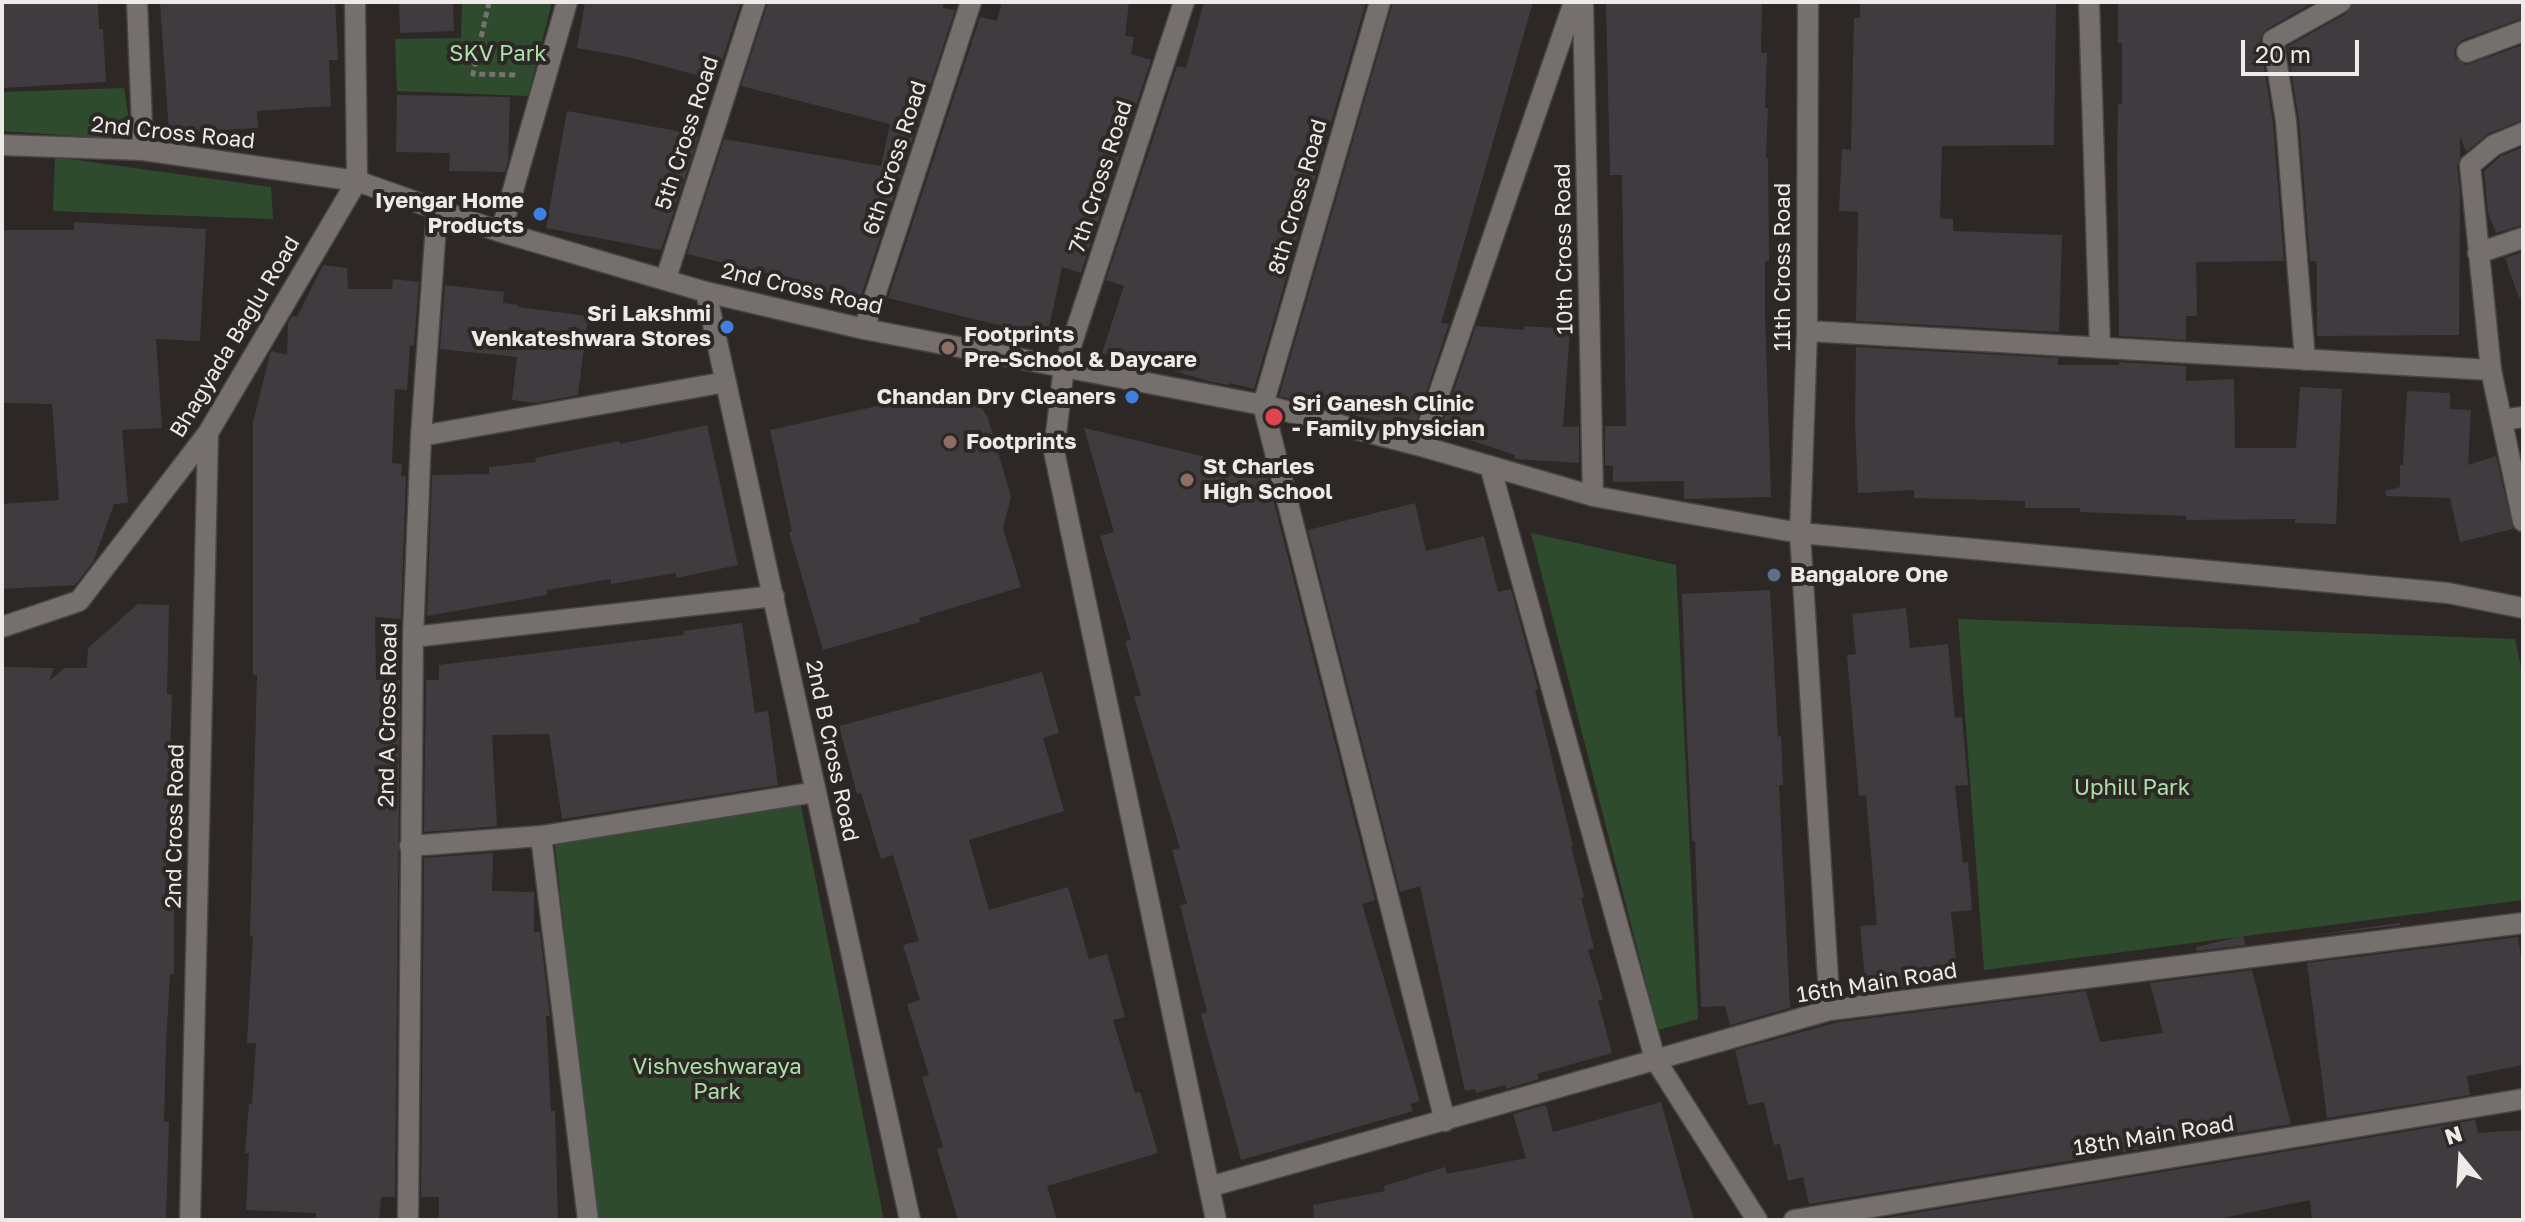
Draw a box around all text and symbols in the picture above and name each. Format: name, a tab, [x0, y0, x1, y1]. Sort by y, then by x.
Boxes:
scale bar	[2245, 24, 2363, 74]
text: 20 m	[2255, 39, 2311, 68]
park label: SKV Park	[449, 41, 547, 67]
street label: 5th Cross Road	[650, 53, 724, 213]
street label: 6th Cross Road	[858, 78, 932, 238]
street label: 7th Cross Road	[1064, 97, 1138, 257]
street label: 2nd Cross Road	[90, 111, 256, 155]
street label: 8th Cross Road	[1263, 116, 1333, 278]
street label: 10th Cross Road	[1549, 163, 1579, 335]
street label: 11th Cross Road	[1770, 183, 1796, 351]
place label: Iyengar Home Products	[375, 188, 524, 240]
marker: Iyengar Home Products	[531, 205, 549, 223]
street label: Bhagyada Baglu Road	[164, 232, 306, 442]
street label: 2nd Cross Road	[719, 258, 885, 320]
place label: Sri Lakshmi Venkateshwara Stores	[471, 301, 711, 352]
marker: Sri Lakshmi Venkateshwara Stores	[718, 318, 736, 336]
place label: Footprints Pre-School & Daycare	[964, 322, 1197, 374]
marker: Footprints Pre-School & Daycare	[939, 339, 957, 357]
place label: Chandan Dry Cleaners	[877, 384, 1116, 410]
marker: Chandan Dry Cleaners	[1123, 388, 1141, 406]
place label: Sri Ganesh Clinic - Family physician	[1292, 391, 1485, 442]
marker: Sri Ganesh Clinic - Family physician	[1263, 406, 1285, 428]
place label: Footprints	[966, 429, 1077, 455]
marker: Footprints	[941, 433, 959, 451]
place label: St Charles High School	[1203, 454, 1333, 506]
marker: St Charles High School	[1178, 471, 1196, 489]
place label: Bangalore One	[1790, 562, 1948, 588]
marker: Bangalore One	[1765, 566, 1783, 584]
street label: 2nd A Cross Road	[373, 622, 403, 808]
street label: 2nd B Cross Road	[800, 658, 864, 844]
street label: 2nd Cross Road	[160, 744, 190, 908]
park label: Uphill Park	[2074, 775, 2190, 801]
street label: 16th Main Road	[1795, 957, 1959, 1009]
park label: Vishveshwaraya Park	[632, 1054, 802, 1106]
street label: 18th Main Road	[2072, 1110, 2236, 1162]
north arrow	[2421, 1118, 2501, 1198]
text: N	[2441, 1119, 2466, 1150]

